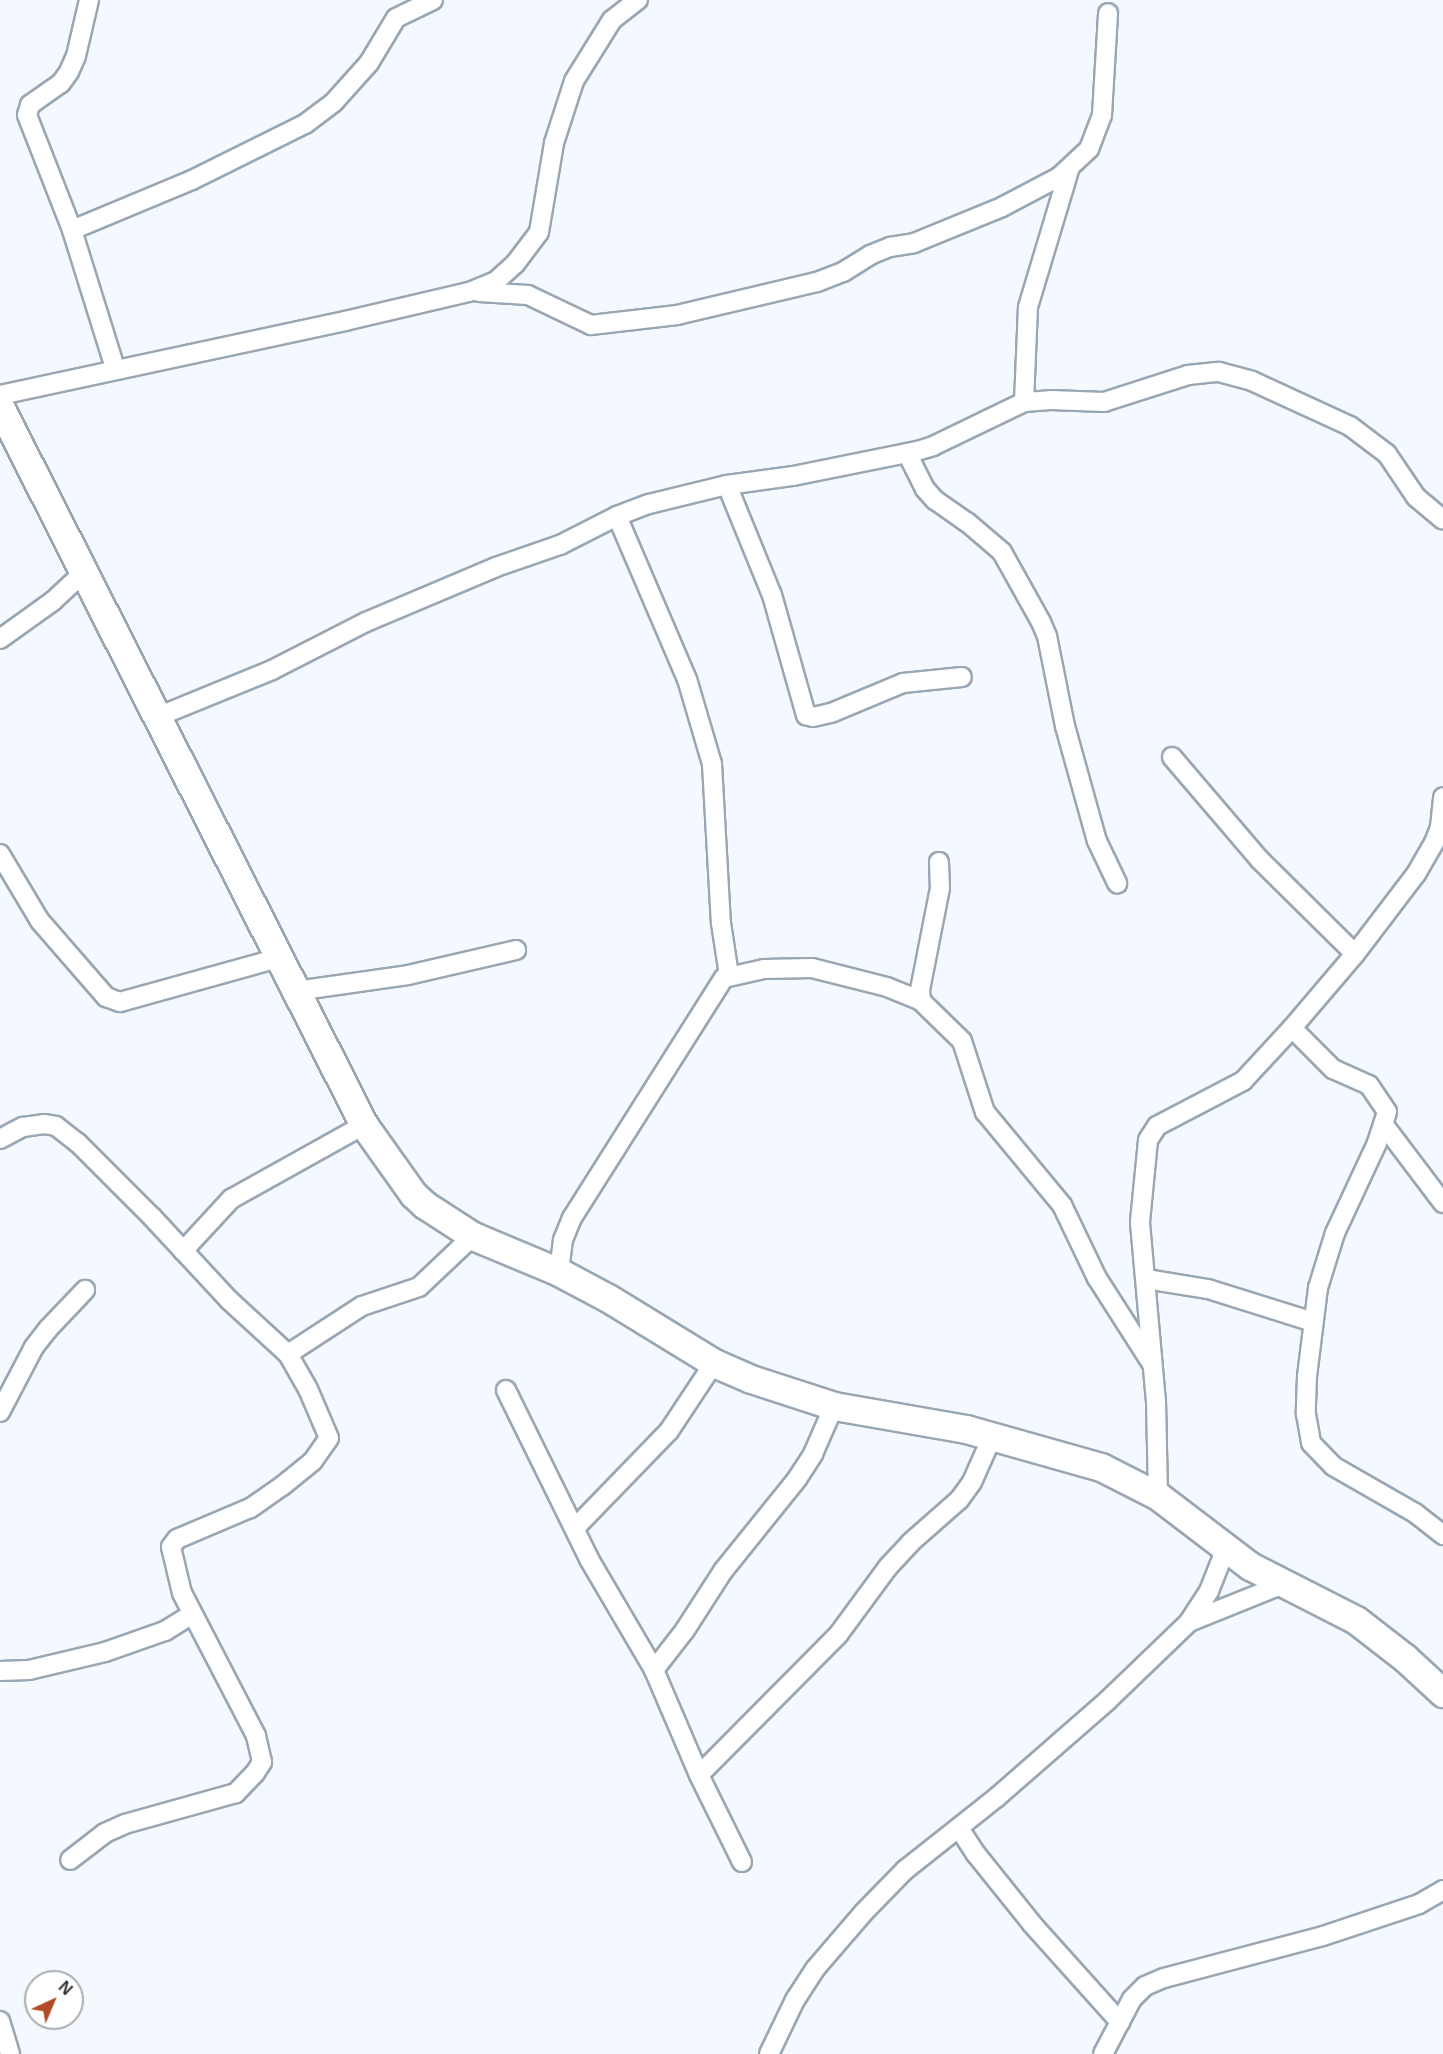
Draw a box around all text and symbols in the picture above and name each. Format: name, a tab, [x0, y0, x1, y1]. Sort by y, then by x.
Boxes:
north arrow	[24, 1970, 84, 2030]
text: N	[55, 1978, 76, 1998]

